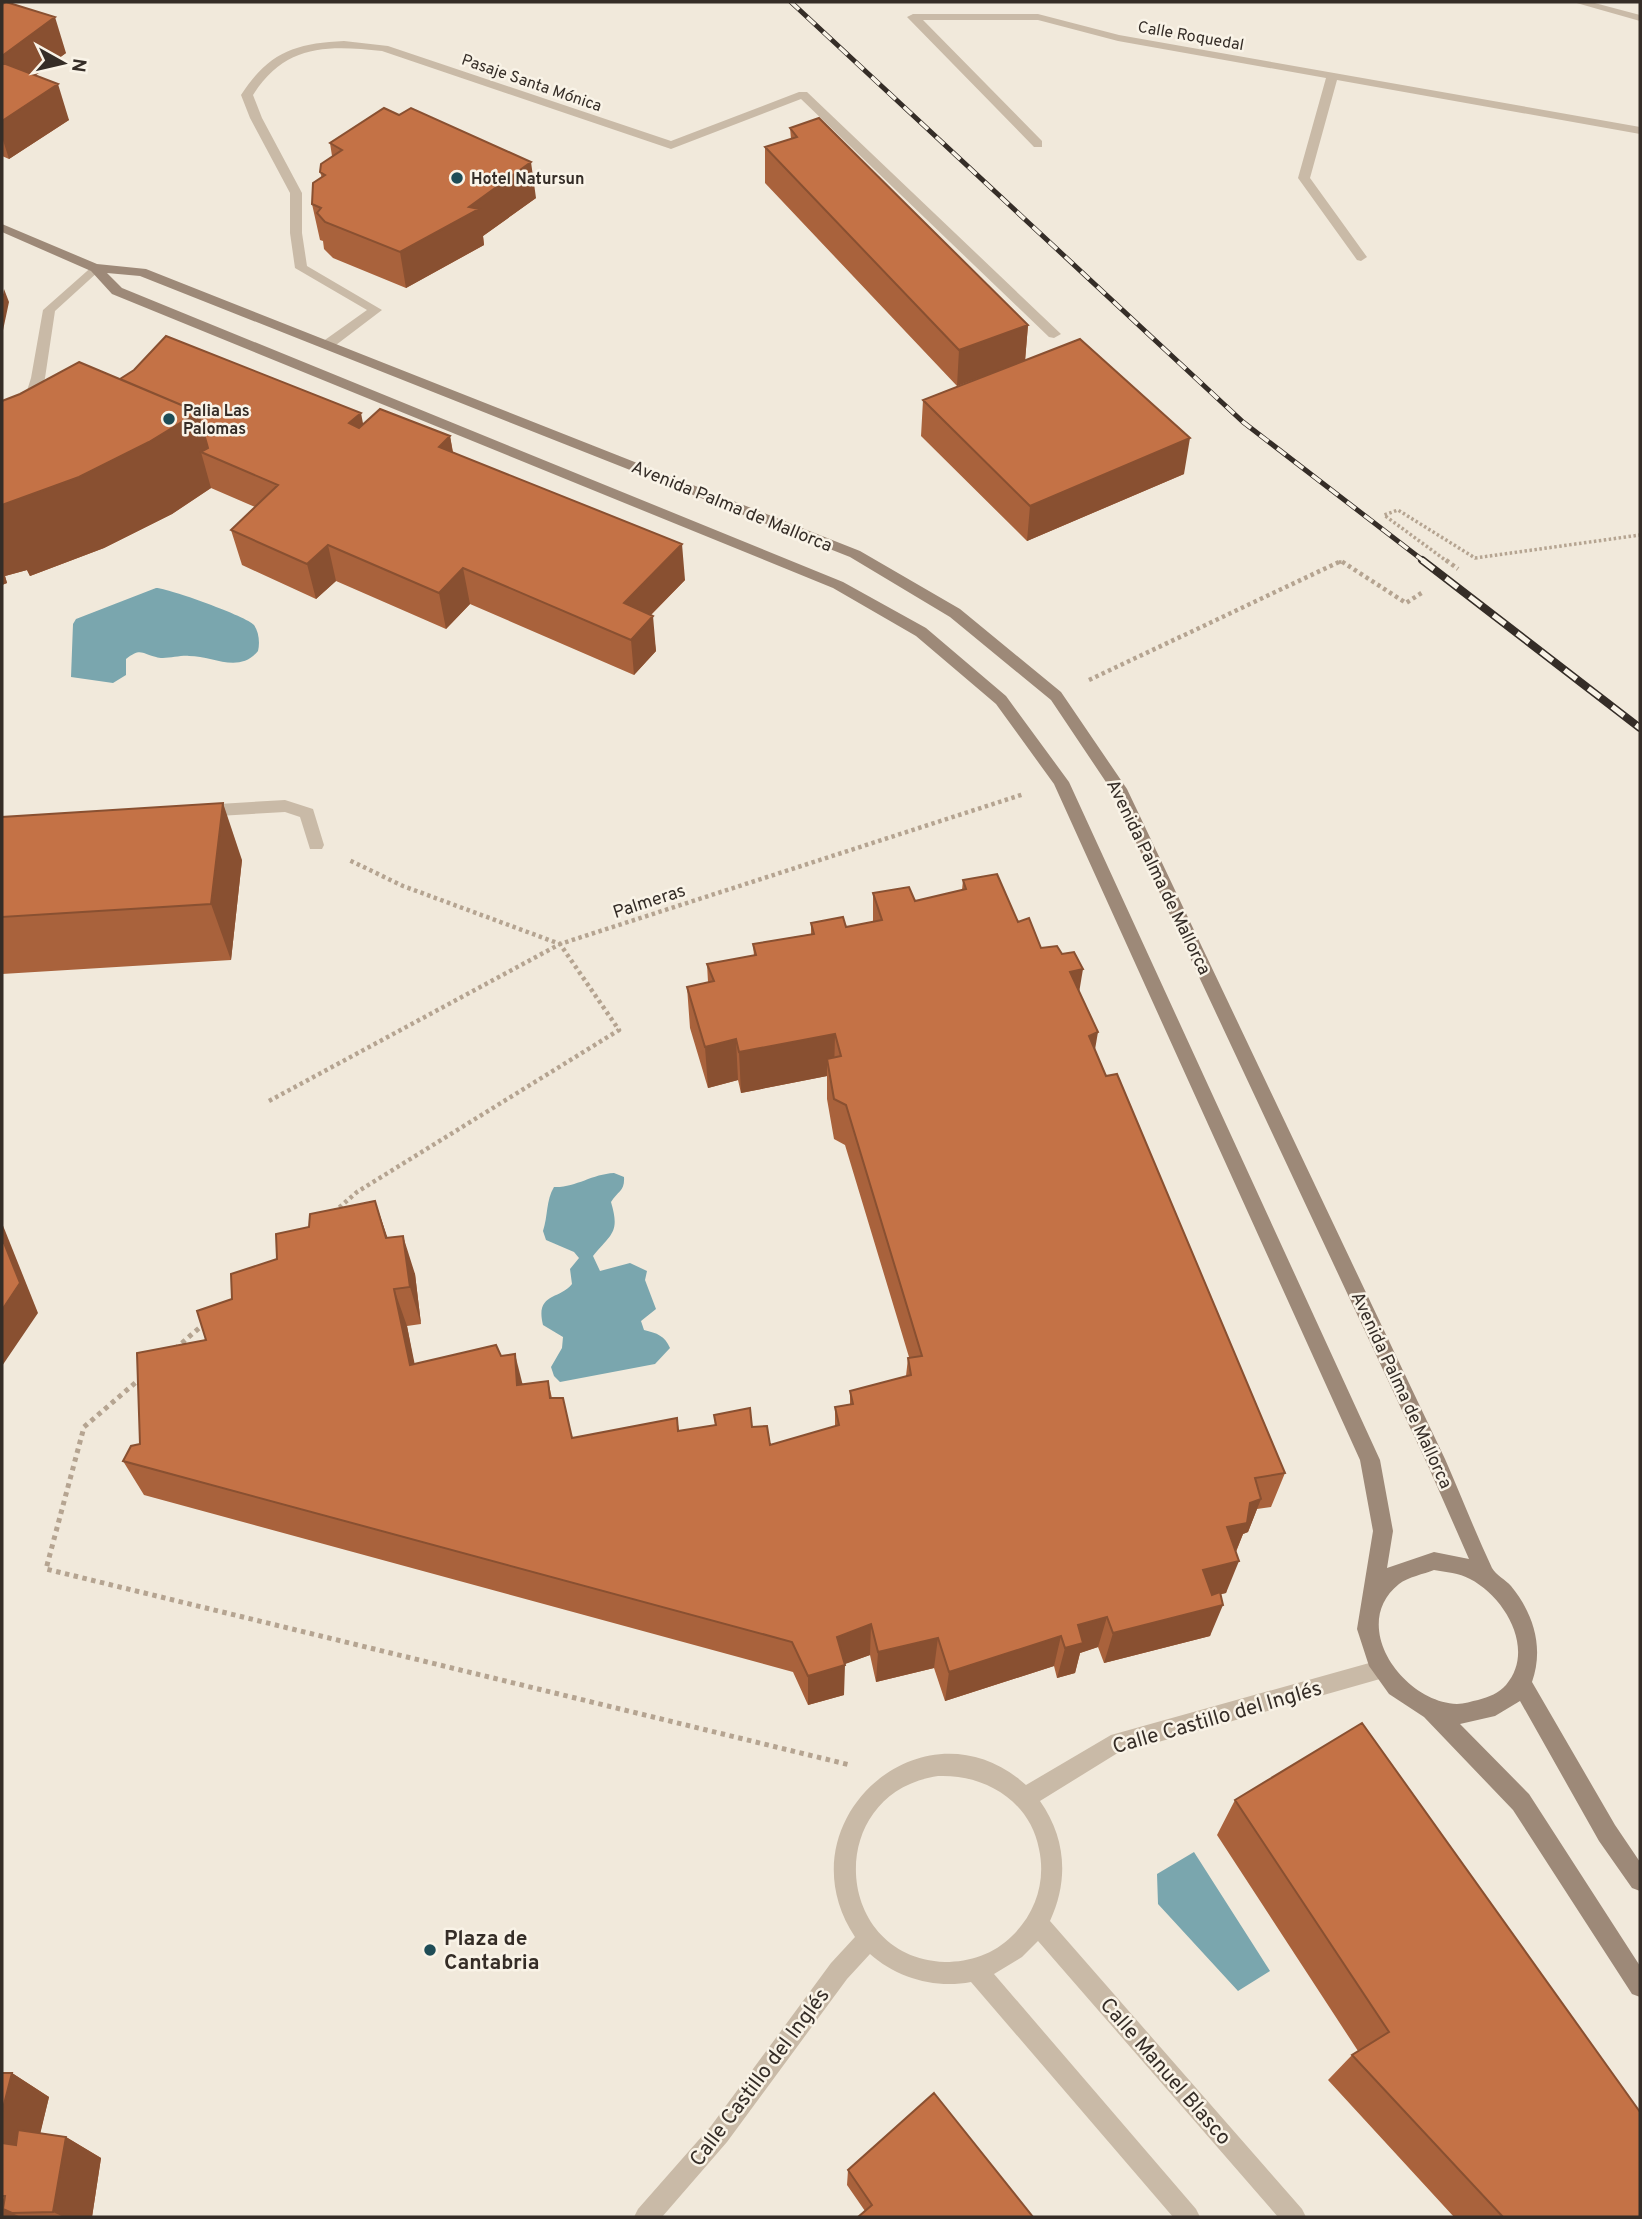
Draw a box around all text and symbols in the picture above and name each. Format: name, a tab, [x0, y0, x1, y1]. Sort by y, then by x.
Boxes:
street label: Calle Roquedal	[1136, 18, 1245, 56]
north arrow	[28, 28, 98, 98]
street label: Pasaje Santa Mónica	[459, 50, 604, 117]
text: N	[65, 57, 91, 74]
marker: Hotel Natursun	[449, 170, 465, 186]
place label: Hotel Natursun	[471, 170, 585, 190]
place label: Palia Las Palomas	[183, 402, 250, 440]
marker: Palia Las Palomas	[161, 411, 177, 427]
street label: Avenida Palma de Mallorca	[628, 457, 835, 558]
street label: Avenida Palma de Mallorca	[1100, 776, 1215, 979]
street label: Palmeras	[610, 880, 689, 925]
street label: Avenida Palma de Mallorca	[1345, 1288, 1456, 1493]
street label: Calle Castillo del Inglés	[1110, 1676, 1325, 1761]
place label: Plaza de Cantabria	[444, 1926, 539, 1977]
marker: Plaza de Cantabria	[422, 1942, 438, 1958]
street label: Calle Castillo del Inglés	[684, 1983, 836, 2173]
street label: Calle Manuel Blasco	[1093, 1993, 1236, 2151]

